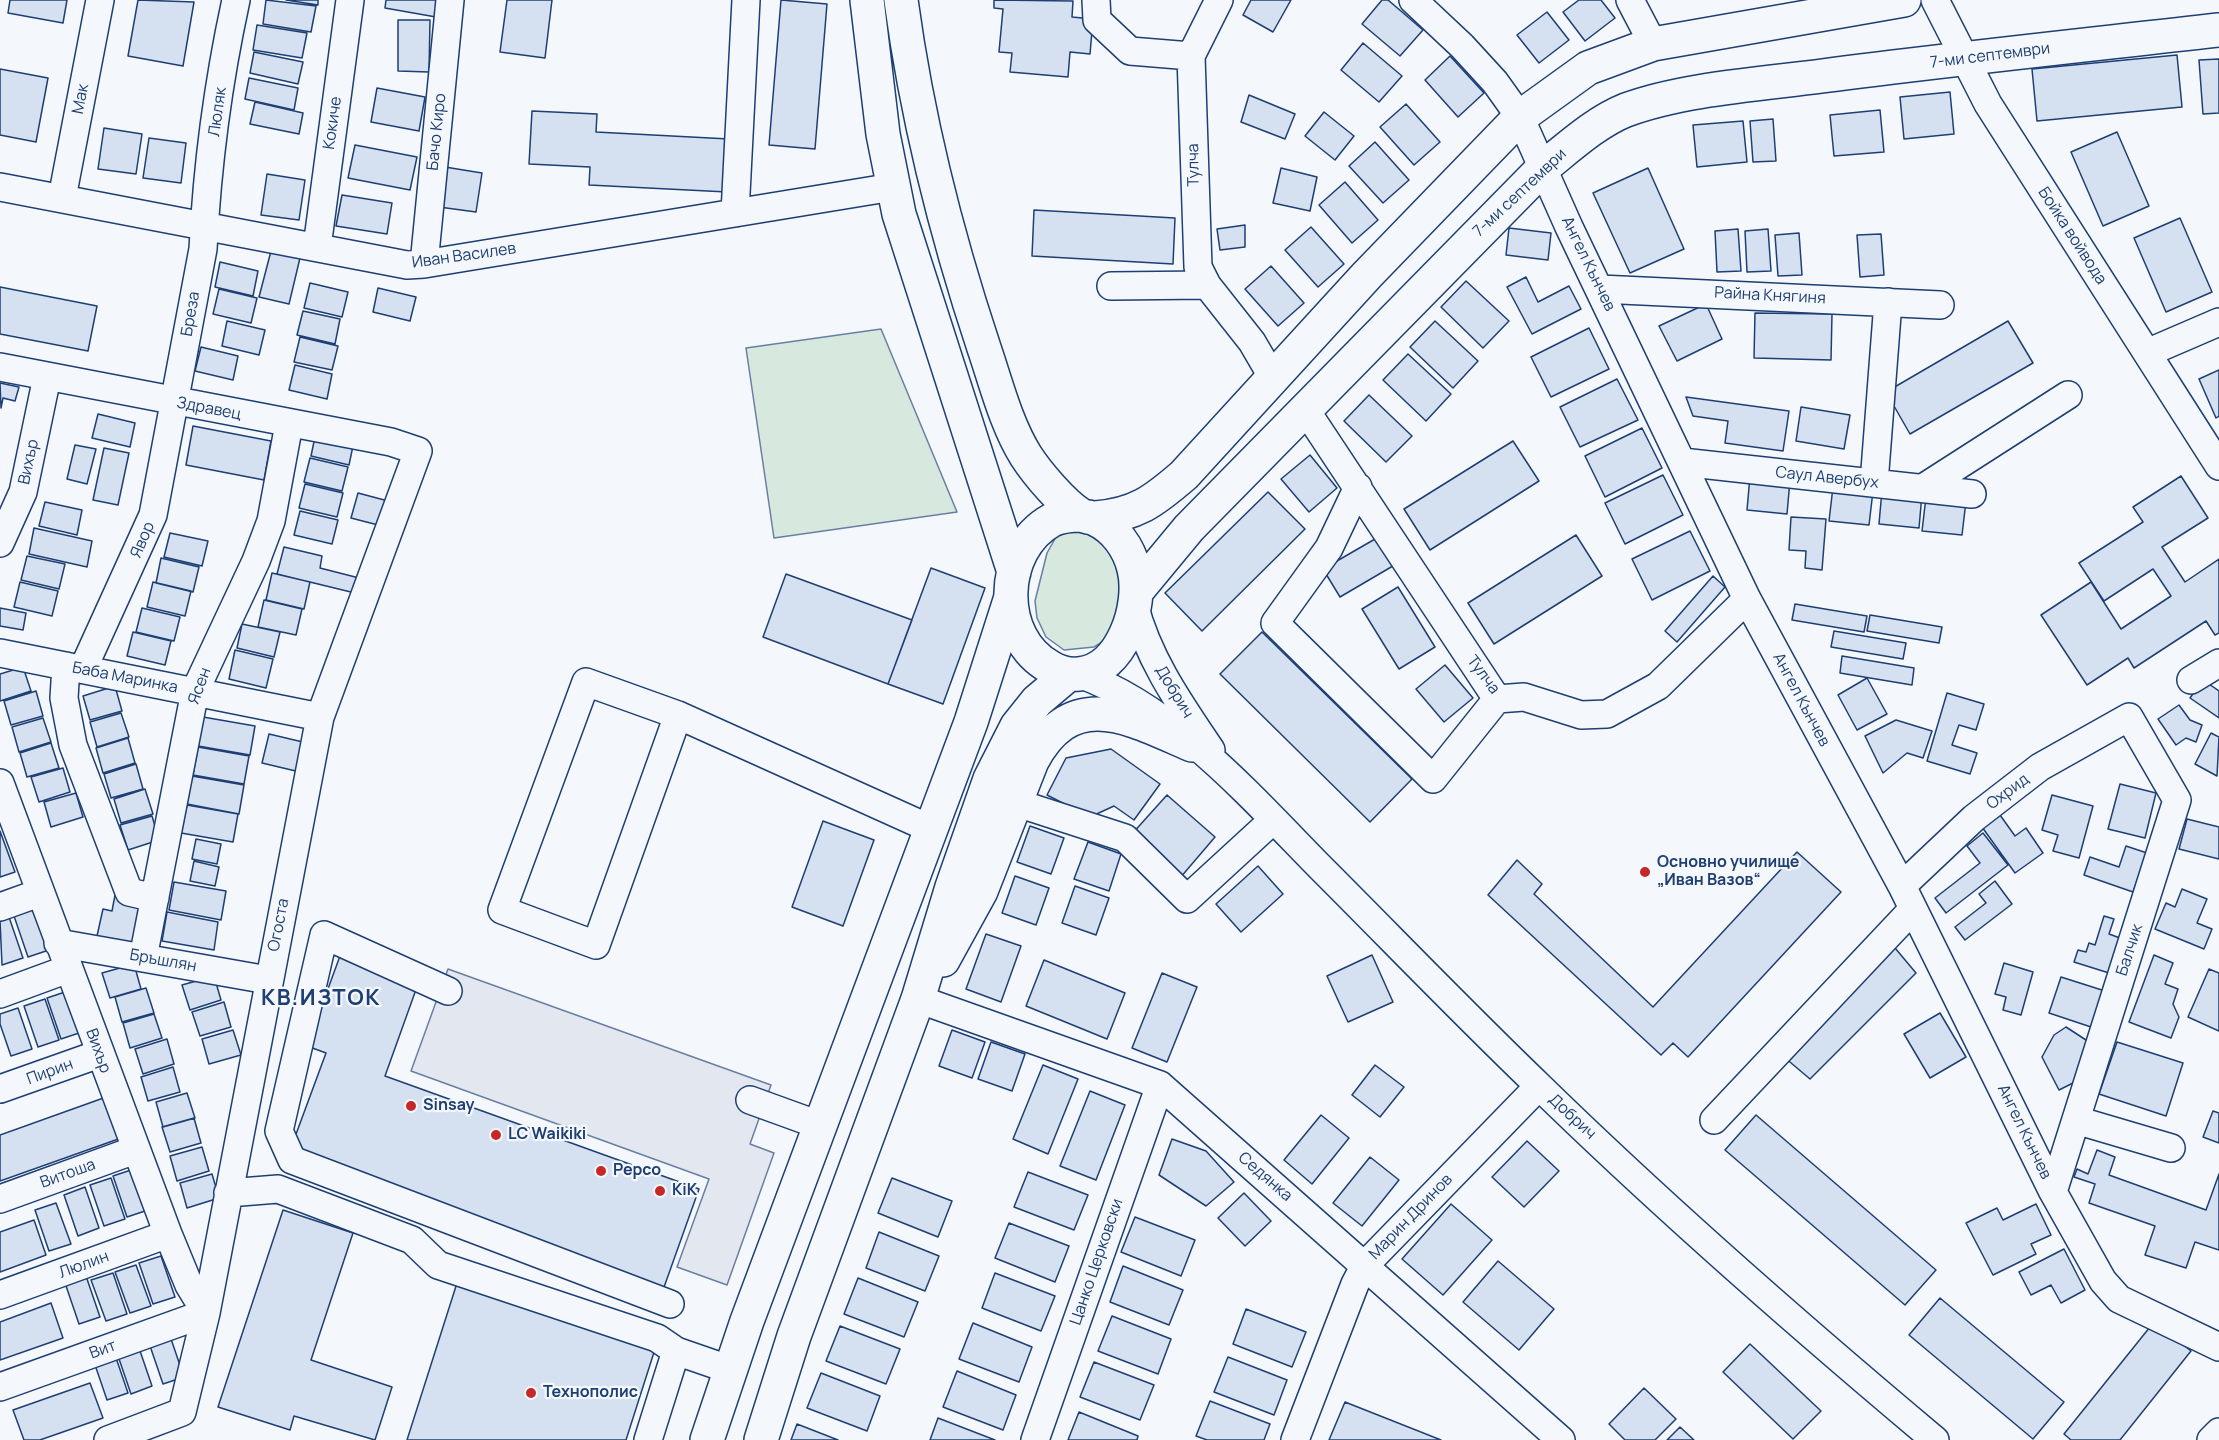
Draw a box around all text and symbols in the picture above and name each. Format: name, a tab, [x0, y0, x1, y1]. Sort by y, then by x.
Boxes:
street label: 7-ми септември	[1929, 39, 2051, 73]
street label: Мак	[69, 82, 93, 116]
street label: Люляк	[205, 86, 231, 138]
street label: Бачо Киро	[423, 92, 451, 172]
street label: Кокиче	[320, 95, 346, 151]
street label: Тулча	[1184, 143, 1204, 187]
street label: 7-ми септември	[1469, 145, 1571, 241]
street label: Бойка войвода	[2033, 184, 2111, 288]
street label: Ангел Кънчев	[1557, 213, 1619, 315]
street label: Иван Василев	[411, 239, 517, 273]
street label: Райна Княгиня	[1714, 283, 1826, 309]
street label: Бреза	[178, 290, 204, 338]
street label: Здравец	[175, 393, 243, 425]
street label: Вихър	[15, 438, 43, 486]
street label: Саул Авербух	[1774, 463, 1880, 493]
street label: Явор	[127, 519, 159, 561]
street label: Ангел Кънчев	[1768, 650, 1834, 750]
street label: Тулча	[1462, 652, 1504, 698]
street label: Баба Маринка	[71, 658, 179, 698]
street label: Добрич	[1151, 662, 1197, 722]
street label: Ясен	[185, 665, 215, 707]
street label: Охрид	[1983, 770, 2033, 814]
place label: Основно училище „Иван Вазов“	[1657, 853, 1799, 891]
marker: Основно училище „Иван Вазов“	[1638, 865, 1652, 879]
street label: Огоста	[264, 897, 294, 953]
street label: Балчик	[2113, 922, 2147, 978]
street label: Бръшлян	[128, 946, 198, 976]
district label: КВ.ИЗТОК	[261, 986, 381, 1012]
street label: Вихър	[81, 1026, 115, 1076]
street label: Пирин	[24, 1055, 76, 1089]
street label: Ангел Кънчев	[1993, 1081, 2055, 1183]
street label: Добрич	[1544, 1090, 1600, 1144]
place label: Sinsay	[423, 1096, 474, 1116]
marker: Sinsay	[404, 1099, 418, 1113]
place label: LC Waikiki	[508, 1125, 586, 1145]
marker: LC Waikiki	[489, 1128, 503, 1142]
street label: Седянка	[1234, 1148, 1296, 1206]
street label: Витоша	[38, 1155, 98, 1193]
place label: Pepco	[613, 1161, 661, 1181]
marker: Pepco	[594, 1164, 608, 1178]
street label: Марин Дринов	[1365, 1170, 1457, 1264]
place label: KiK	[672, 1181, 697, 1201]
marker: KiK	[653, 1184, 667, 1198]
street label: Цанко Церковски	[1066, 1196, 1128, 1328]
street label: Люлин	[56, 1247, 112, 1283]
street label: Вит	[87, 1336, 119, 1364]
place label: Технополис	[543, 1383, 638, 1403]
marker: Технополис	[524, 1386, 538, 1400]

